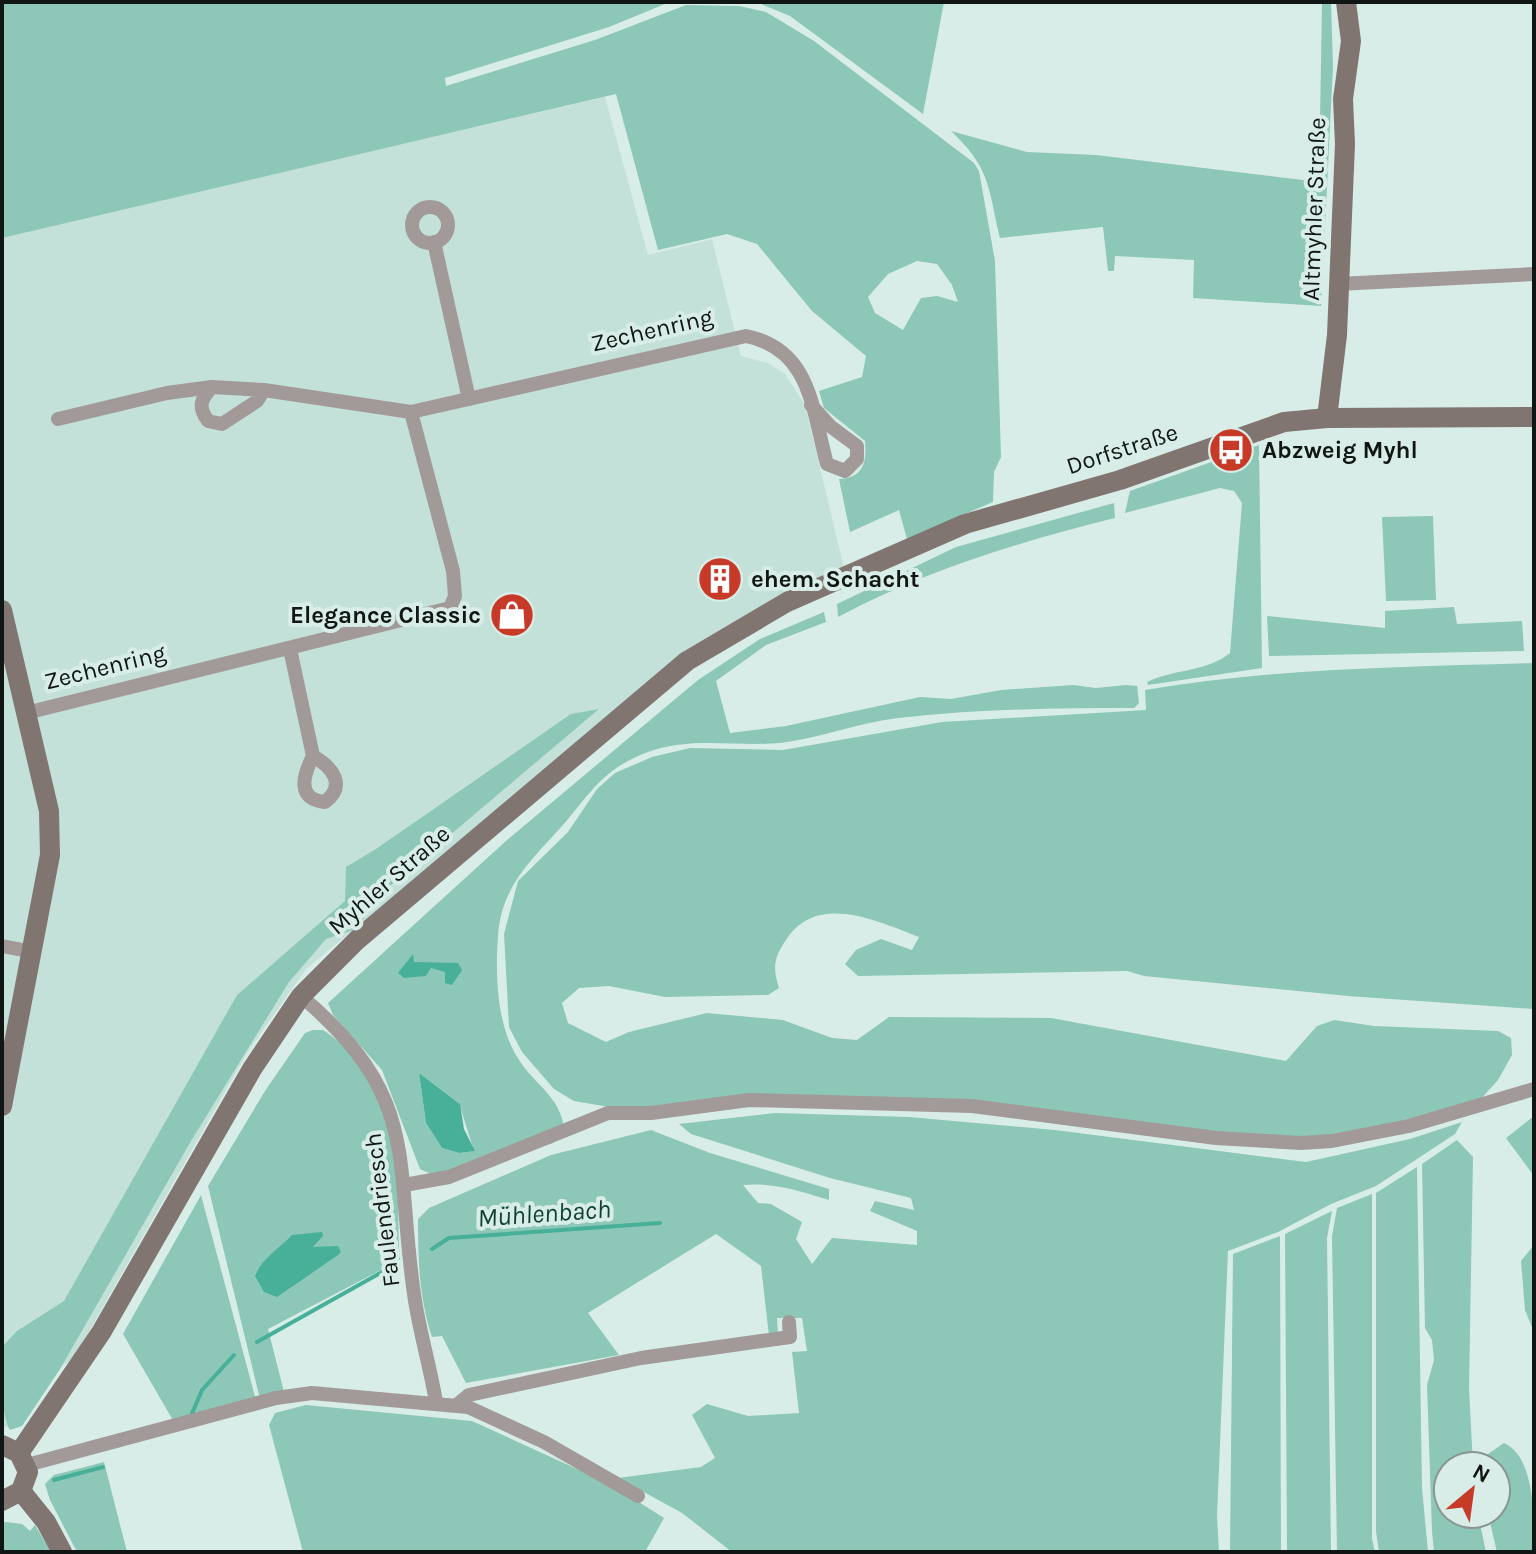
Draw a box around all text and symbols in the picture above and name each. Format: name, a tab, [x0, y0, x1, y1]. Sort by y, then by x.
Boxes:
street label: Altmyhler Straße	[1297, 117, 1331, 301]
street label: Zechenring	[588, 302, 716, 358]
street label: Dorfstraße	[1063, 418, 1181, 480]
bus stop icon: Abzweig Myhl	[1207, 426, 1255, 474]
place label: Abzweig Myhl	[1262, 436, 1418, 464]
building icon: ehem. Schacht	[696, 555, 744, 603]
place label: ehem. Schacht	[751, 565, 920, 593]
shop icon: Elegance Classic	[488, 591, 536, 639]
place label: Elegance Classic	[290, 601, 481, 629]
street label: Zechenring	[41, 638, 169, 696]
street label: Myhler Straße	[323, 820, 455, 940]
street label: Faulendriesch	[359, 1131, 405, 1289]
water label: Mühlenbach	[476, 1193, 612, 1234]
north arrow	[1432, 1450, 1512, 1530]
text: N	[1468, 1458, 1494, 1489]

